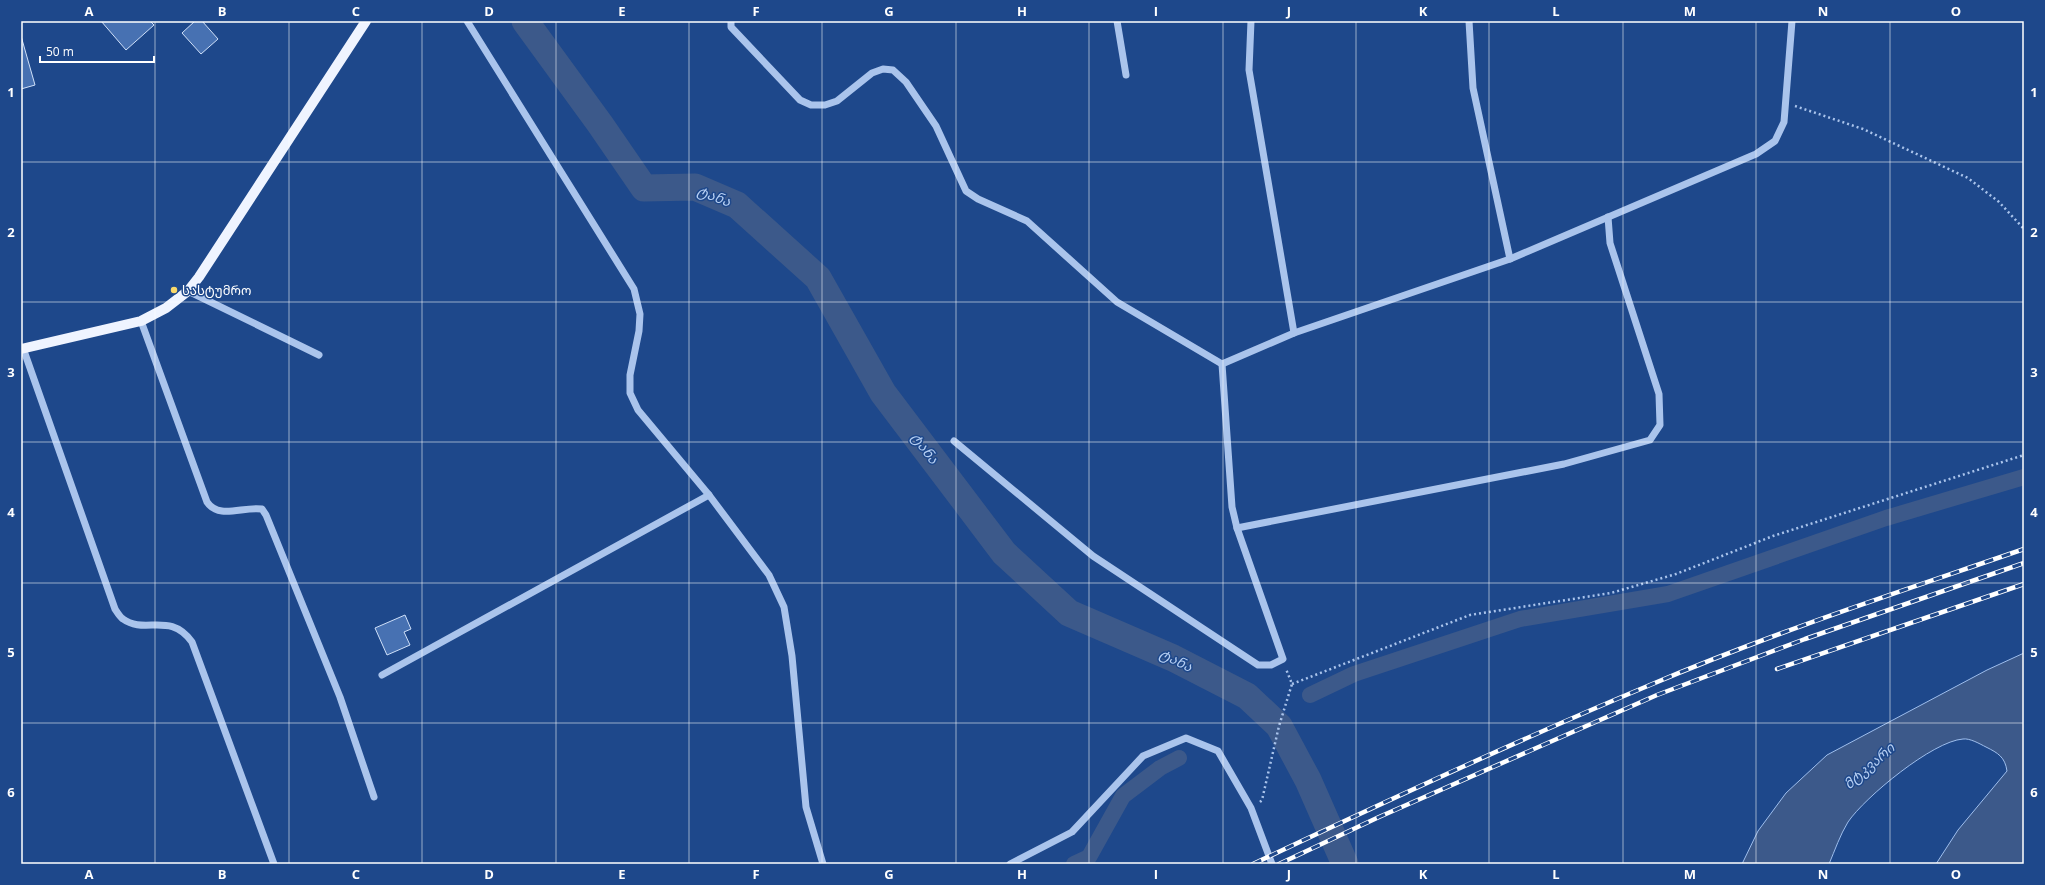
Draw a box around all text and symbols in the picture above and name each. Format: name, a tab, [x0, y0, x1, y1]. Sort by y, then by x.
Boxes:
text: A	[85, 2, 94, 20]
text: B	[218, 2, 227, 20]
text: C	[352, 2, 360, 20]
text: D	[484, 2, 494, 20]
text: E	[618, 2, 626, 20]
text: F	[752, 2, 760, 20]
text: G	[884, 2, 894, 20]
text: H	[1017, 2, 1027, 20]
text: I	[1154, 2, 1158, 20]
text: J	[1286, 2, 1291, 20]
text: K	[1419, 2, 1428, 20]
text: L	[1552, 2, 1560, 20]
text: M	[1684, 2, 1696, 20]
text: N	[1818, 2, 1828, 20]
text: O	[1951, 2, 1961, 20]
scale bar	[40, 38, 154, 64]
text: 50 m	[46, 43, 74, 60]
text: 1	[7, 83, 15, 101]
text: 1	[2030, 83, 2038, 101]
water label: ტანა	[695, 180, 734, 211]
text: 2	[7, 223, 15, 241]
text: 2	[2030, 223, 2038, 241]
place label: სასტუმრო	[182, 281, 251, 299]
marker: სასტუმრო	[169, 285, 179, 295]
text: 3	[7, 363, 15, 381]
text: 3	[2030, 363, 2038, 381]
water label: ტანა	[907, 428, 944, 467]
text: 4	[7, 503, 15, 521]
text: 4	[2030, 503, 2038, 521]
text: 5	[7, 643, 15, 661]
water label: ტანა	[1157, 643, 1196, 676]
text: 5	[2030, 643, 2038, 661]
water label: მტკვარი	[1839, 738, 1899, 793]
text: 6	[7, 783, 15, 801]
text: 6	[2030, 783, 2038, 801]
text: A	[85, 865, 94, 883]
text: B	[218, 865, 227, 883]
text: C	[352, 865, 360, 883]
text: D	[484, 865, 494, 883]
text: E	[618, 865, 626, 883]
text: F	[752, 865, 760, 883]
text: G	[884, 865, 894, 883]
text: H	[1017, 865, 1027, 883]
text: I	[1154, 865, 1158, 883]
text: J	[1286, 865, 1291, 883]
text: K	[1419, 865, 1428, 883]
text: L	[1552, 865, 1560, 883]
text: M	[1684, 865, 1696, 883]
text: N	[1818, 865, 1828, 883]
text: O	[1951, 865, 1961, 883]

